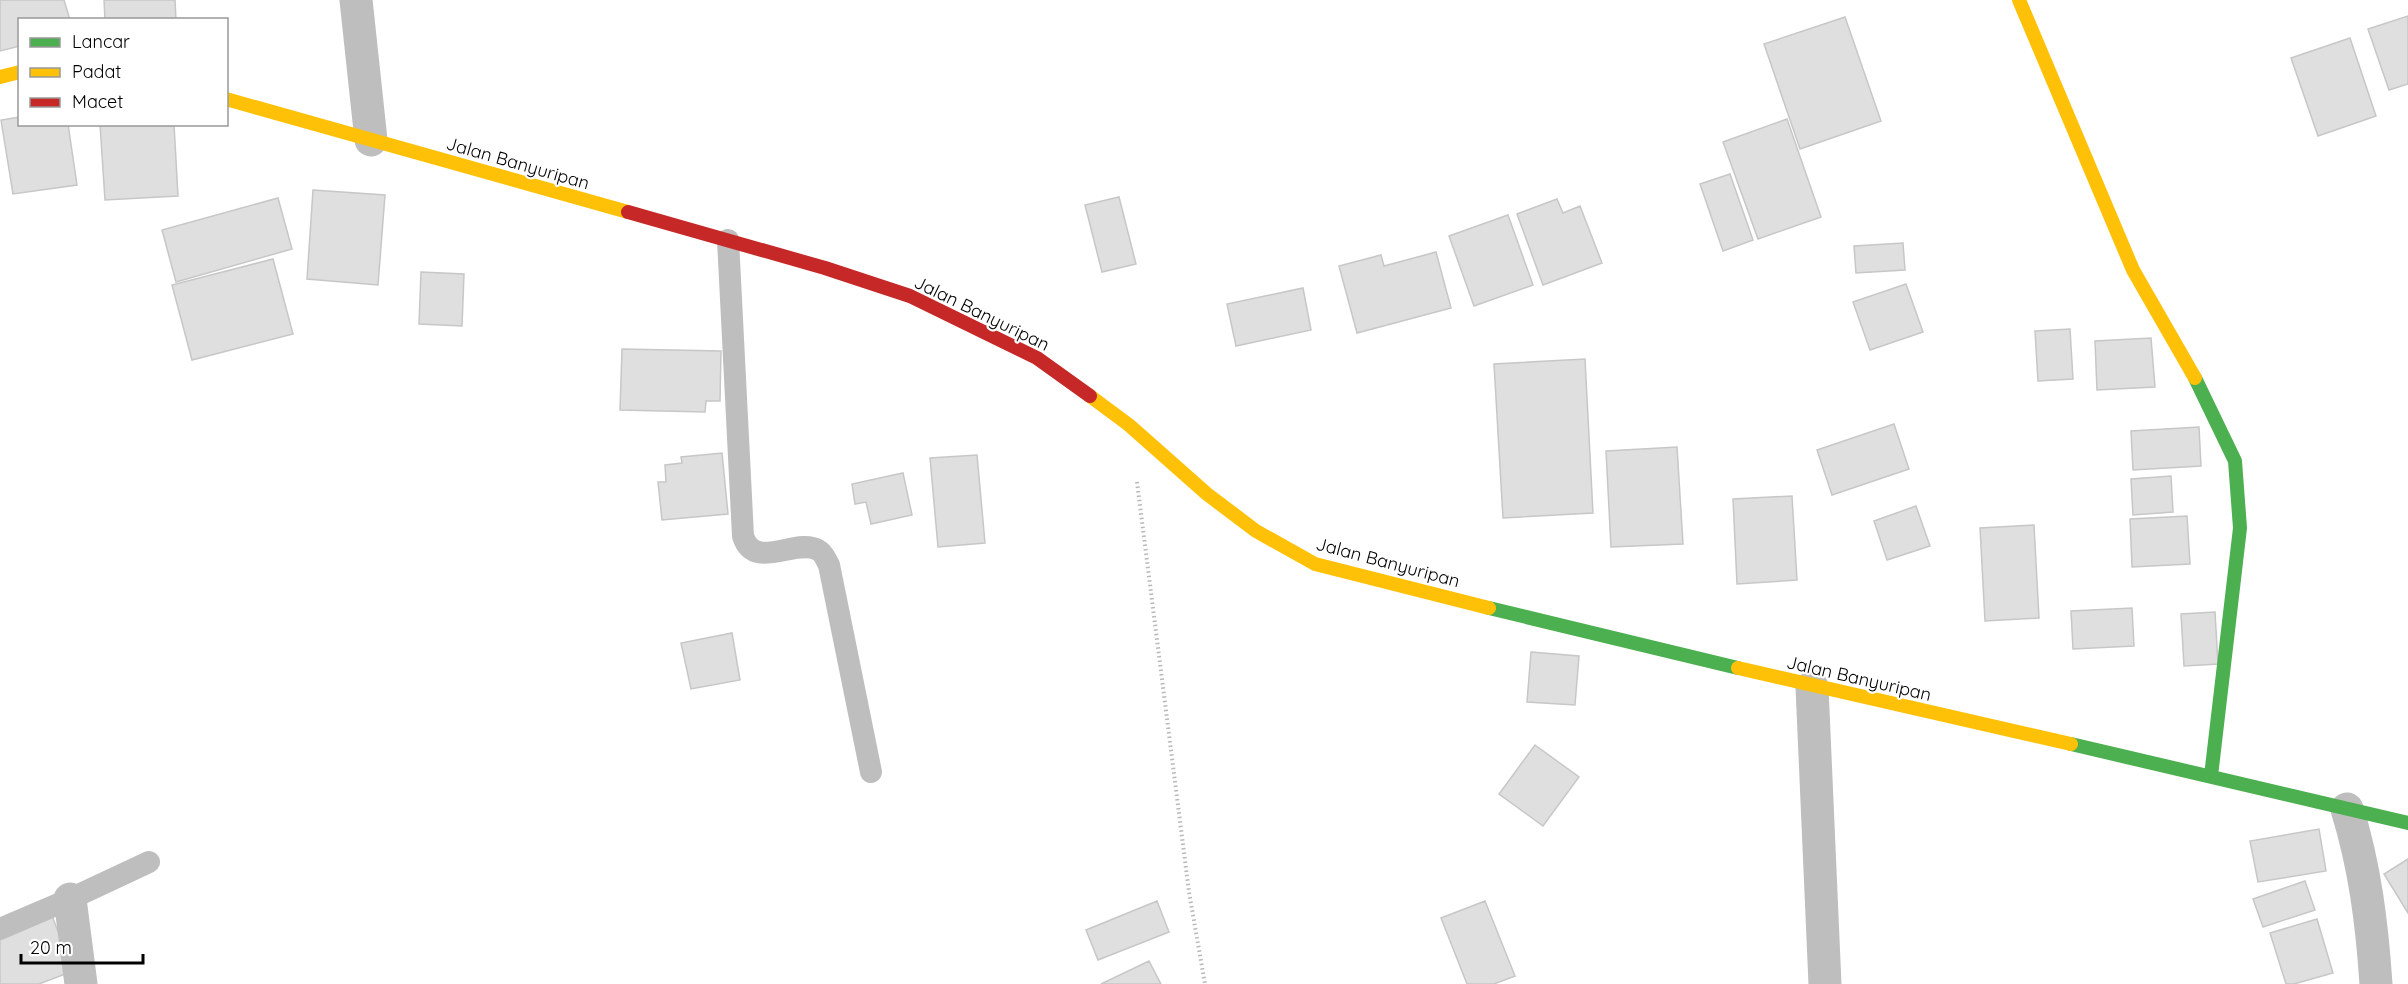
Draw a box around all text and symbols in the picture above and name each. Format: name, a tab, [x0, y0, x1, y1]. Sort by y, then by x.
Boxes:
legend	[18, 18, 228, 126]
text: Lancar	[72, 30, 130, 53]
text: Padat	[72, 60, 121, 83]
text: Macet	[72, 90, 123, 113]
street label: Jalan Banyuripan	[444, 132, 592, 194]
street label: Jalan Banyuripan	[910, 270, 1054, 356]
street label: Jalan Banyuripan	[1314, 532, 1462, 592]
street label: Jalan Banyuripan	[1784, 650, 1934, 706]
scale bar	[21, 927, 142, 965]
text: 20 m	[30, 936, 72, 959]

